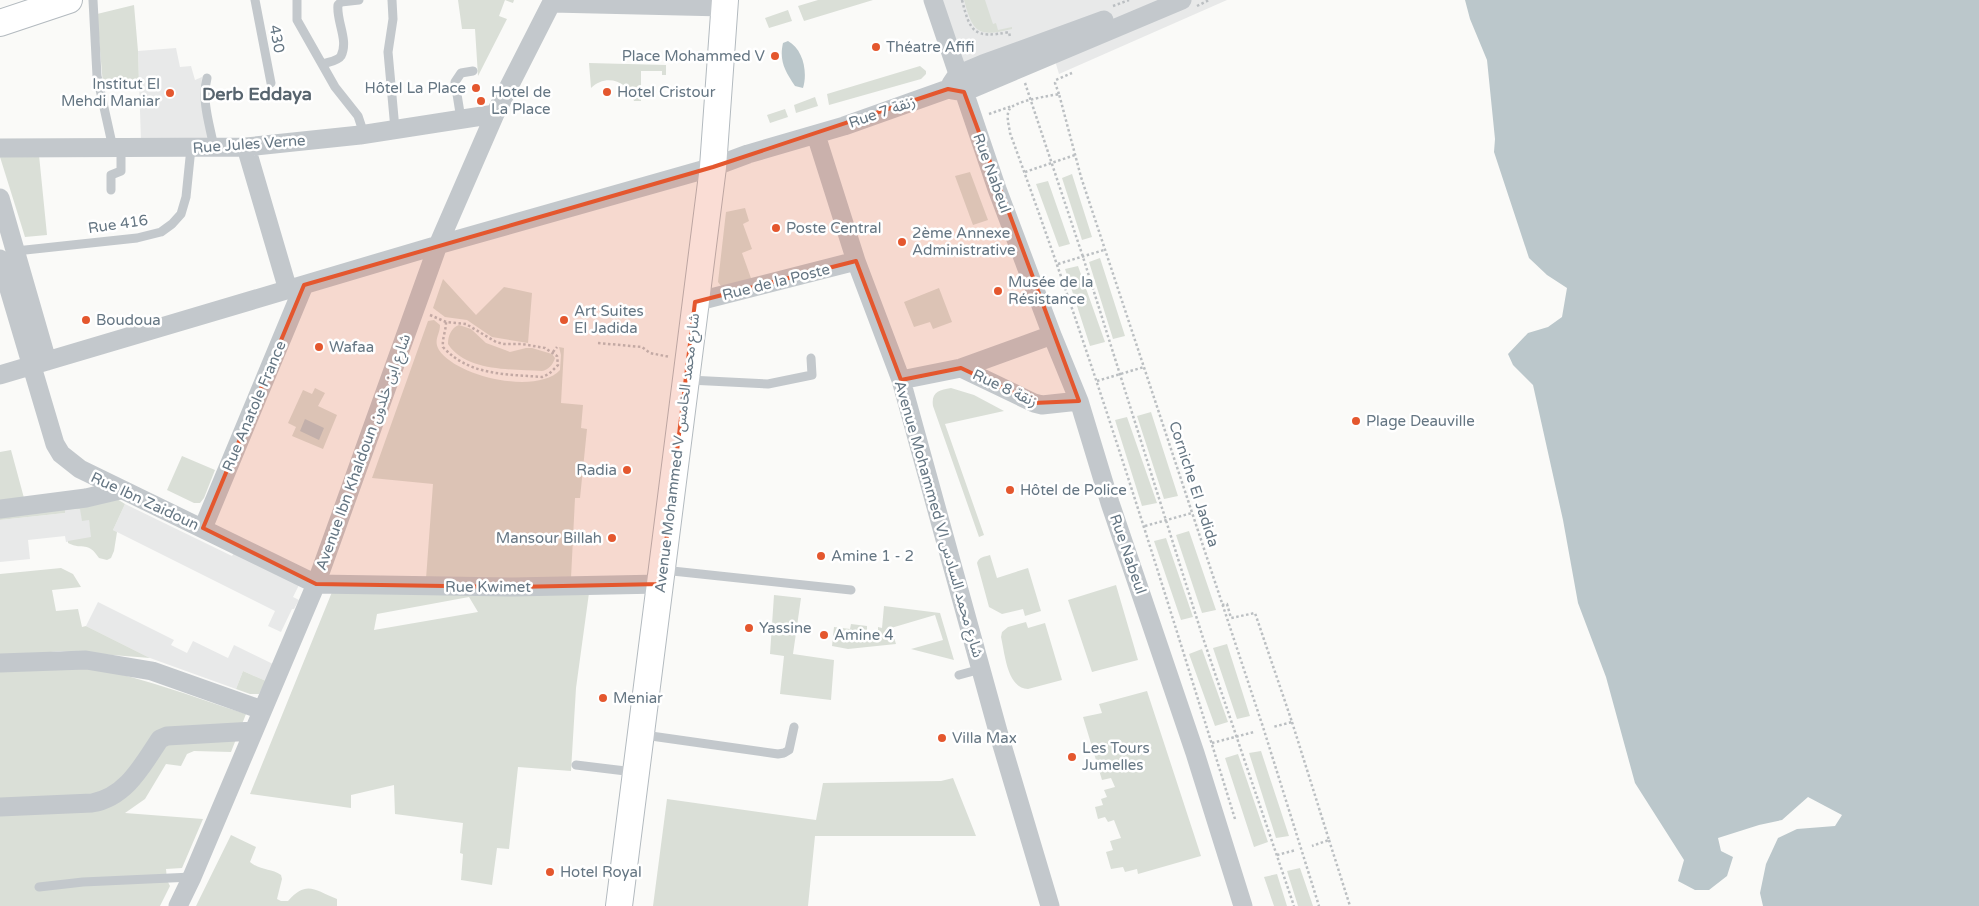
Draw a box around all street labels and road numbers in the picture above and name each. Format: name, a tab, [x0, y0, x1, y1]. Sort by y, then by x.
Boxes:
street label: 430	[265, 23, 289, 55]
street label: Rue 7 زنقة	[846, 92, 918, 132]
street label: Rue Jules Verne	[192, 131, 306, 157]
street label: Rue Nabeul	[969, 131, 1015, 215]
street label: Rue 416	[87, 211, 149, 237]
street label: Rue de la Poste	[720, 260, 832, 304]
street label: Avenue Mohammed V شارع محمد الخامس	[651, 312, 706, 594]
street label: Avenue Ibn Khaldoun شارع ابن خلدون	[312, 331, 417, 574]
street label: Rue Anatole France	[218, 338, 290, 474]
street label: Rue 8 زنقة	[970, 365, 1040, 411]
street label: Avenue Mohammed VI شارع محمد السادس	[888, 378, 987, 661]
street label: Corniche El Jadida	[1165, 419, 1223, 549]
street label: Rue Ibn Zaidoun	[88, 468, 202, 534]
street label: Rue Nabeul	[1106, 512, 1150, 596]
street label: Rue Kwimet	[445, 578, 531, 596]

